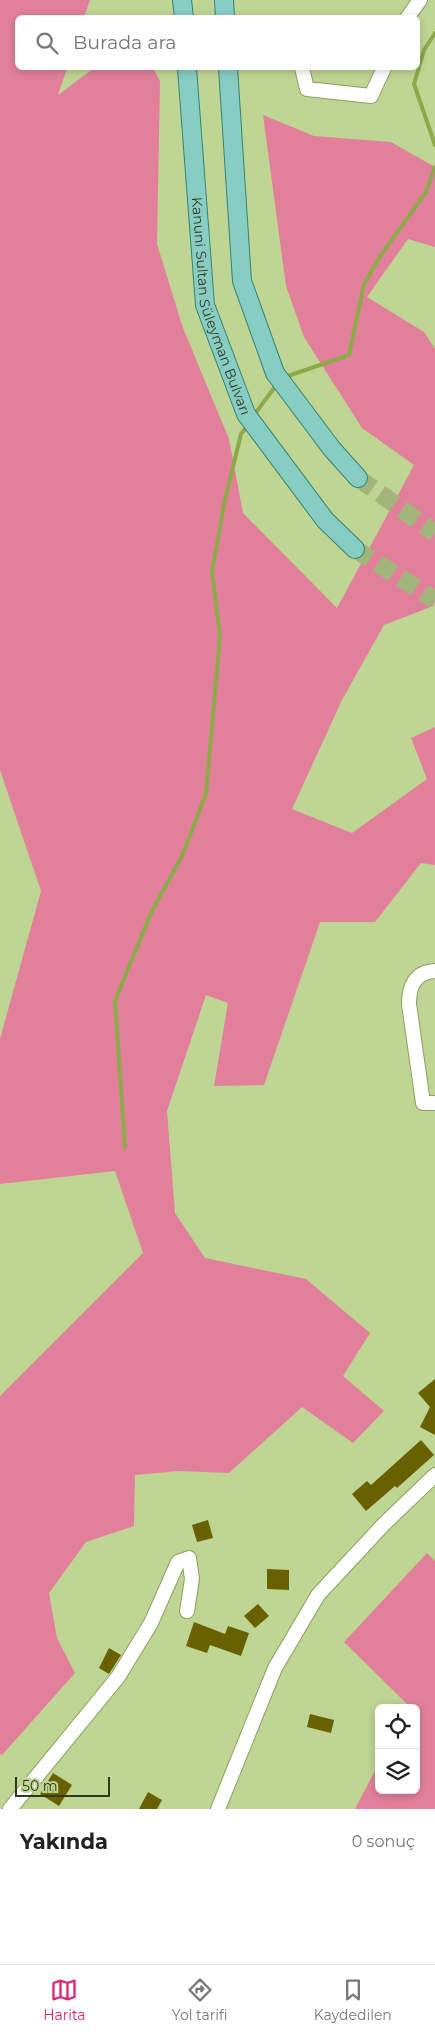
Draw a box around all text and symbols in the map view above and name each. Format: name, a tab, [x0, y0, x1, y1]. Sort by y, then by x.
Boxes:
search box	[15, 15, 420, 70]
icon: search	[33, 29, 61, 57]
text: Burada ara	[73, 31, 177, 54]
street label: Kanuni Sultan Süleyman Bulvarı	[188, 196, 255, 418]
map controls	[375, 1704, 420, 1794]
button: locate	[375, 1704, 420, 1749]
button: layers	[375, 1749, 420, 1794]
scale bar	[15, 1774, 110, 1797]
text: 50 m	[22, 1777, 58, 1795]
text: Yakında	[20, 1829, 108, 1854]
text: 0 sonuç	[352, 1832, 415, 1851]
tab: Harita	[43, 1976, 86, 2024]
tab: Yol tarifi	[172, 1976, 228, 2024]
tab: Kaydedilen	[314, 1976, 392, 2024]

